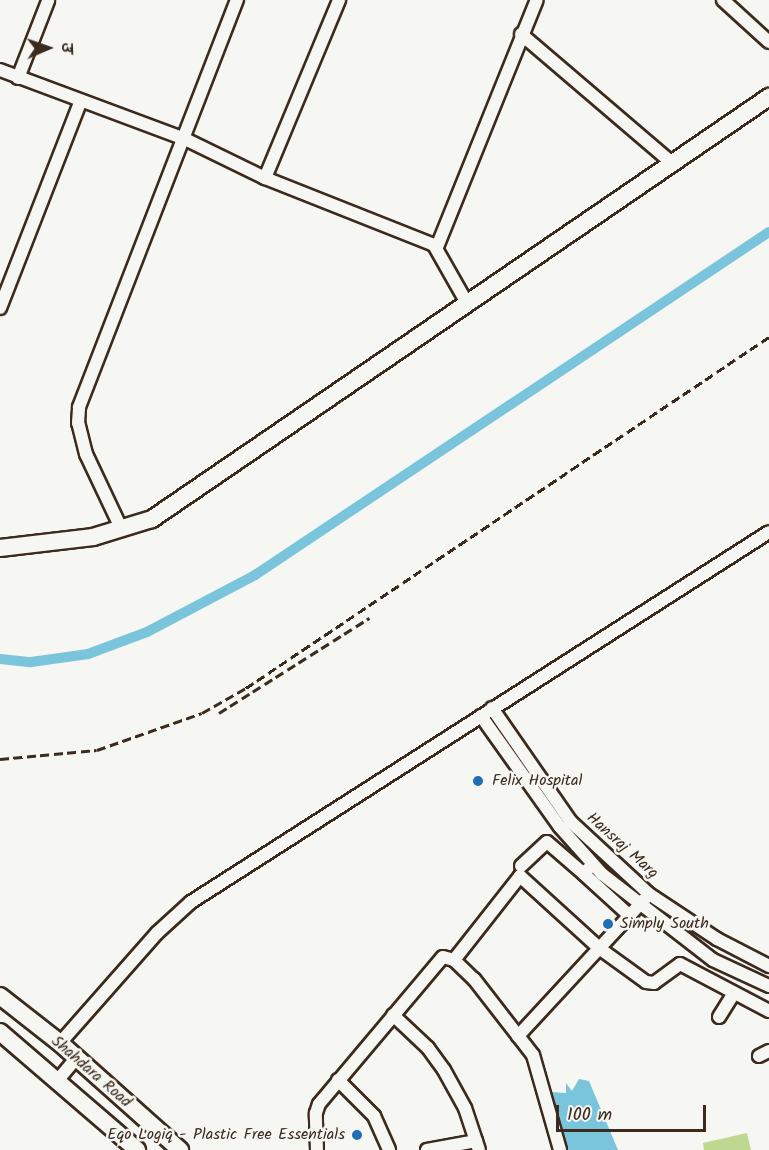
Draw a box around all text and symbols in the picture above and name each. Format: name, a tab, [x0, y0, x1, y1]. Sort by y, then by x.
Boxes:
north arrow	[18, 18, 78, 78]
text: उ	[54, 42, 79, 53]
place label: Felix Hospital	[492, 771, 582, 791]
marker: Felix Hospital	[469, 772, 487, 790]
street label: Hansraj Marg	[582, 809, 662, 883]
place label: Simply South	[620, 914, 709, 934]
marker: Simply South	[601, 917, 615, 931]
street label: Shahdara Road	[47, 1032, 135, 1112]
scale bar	[559, 1093, 709, 1131]
text: 100 m	[567, 1101, 612, 1130]
place label: Eqo Logiq - Plastic Free Essentials	[107, 1125, 345, 1145]
marker: Eqo Logiq - Plastic Free Essentials	[350, 1128, 364, 1142]

